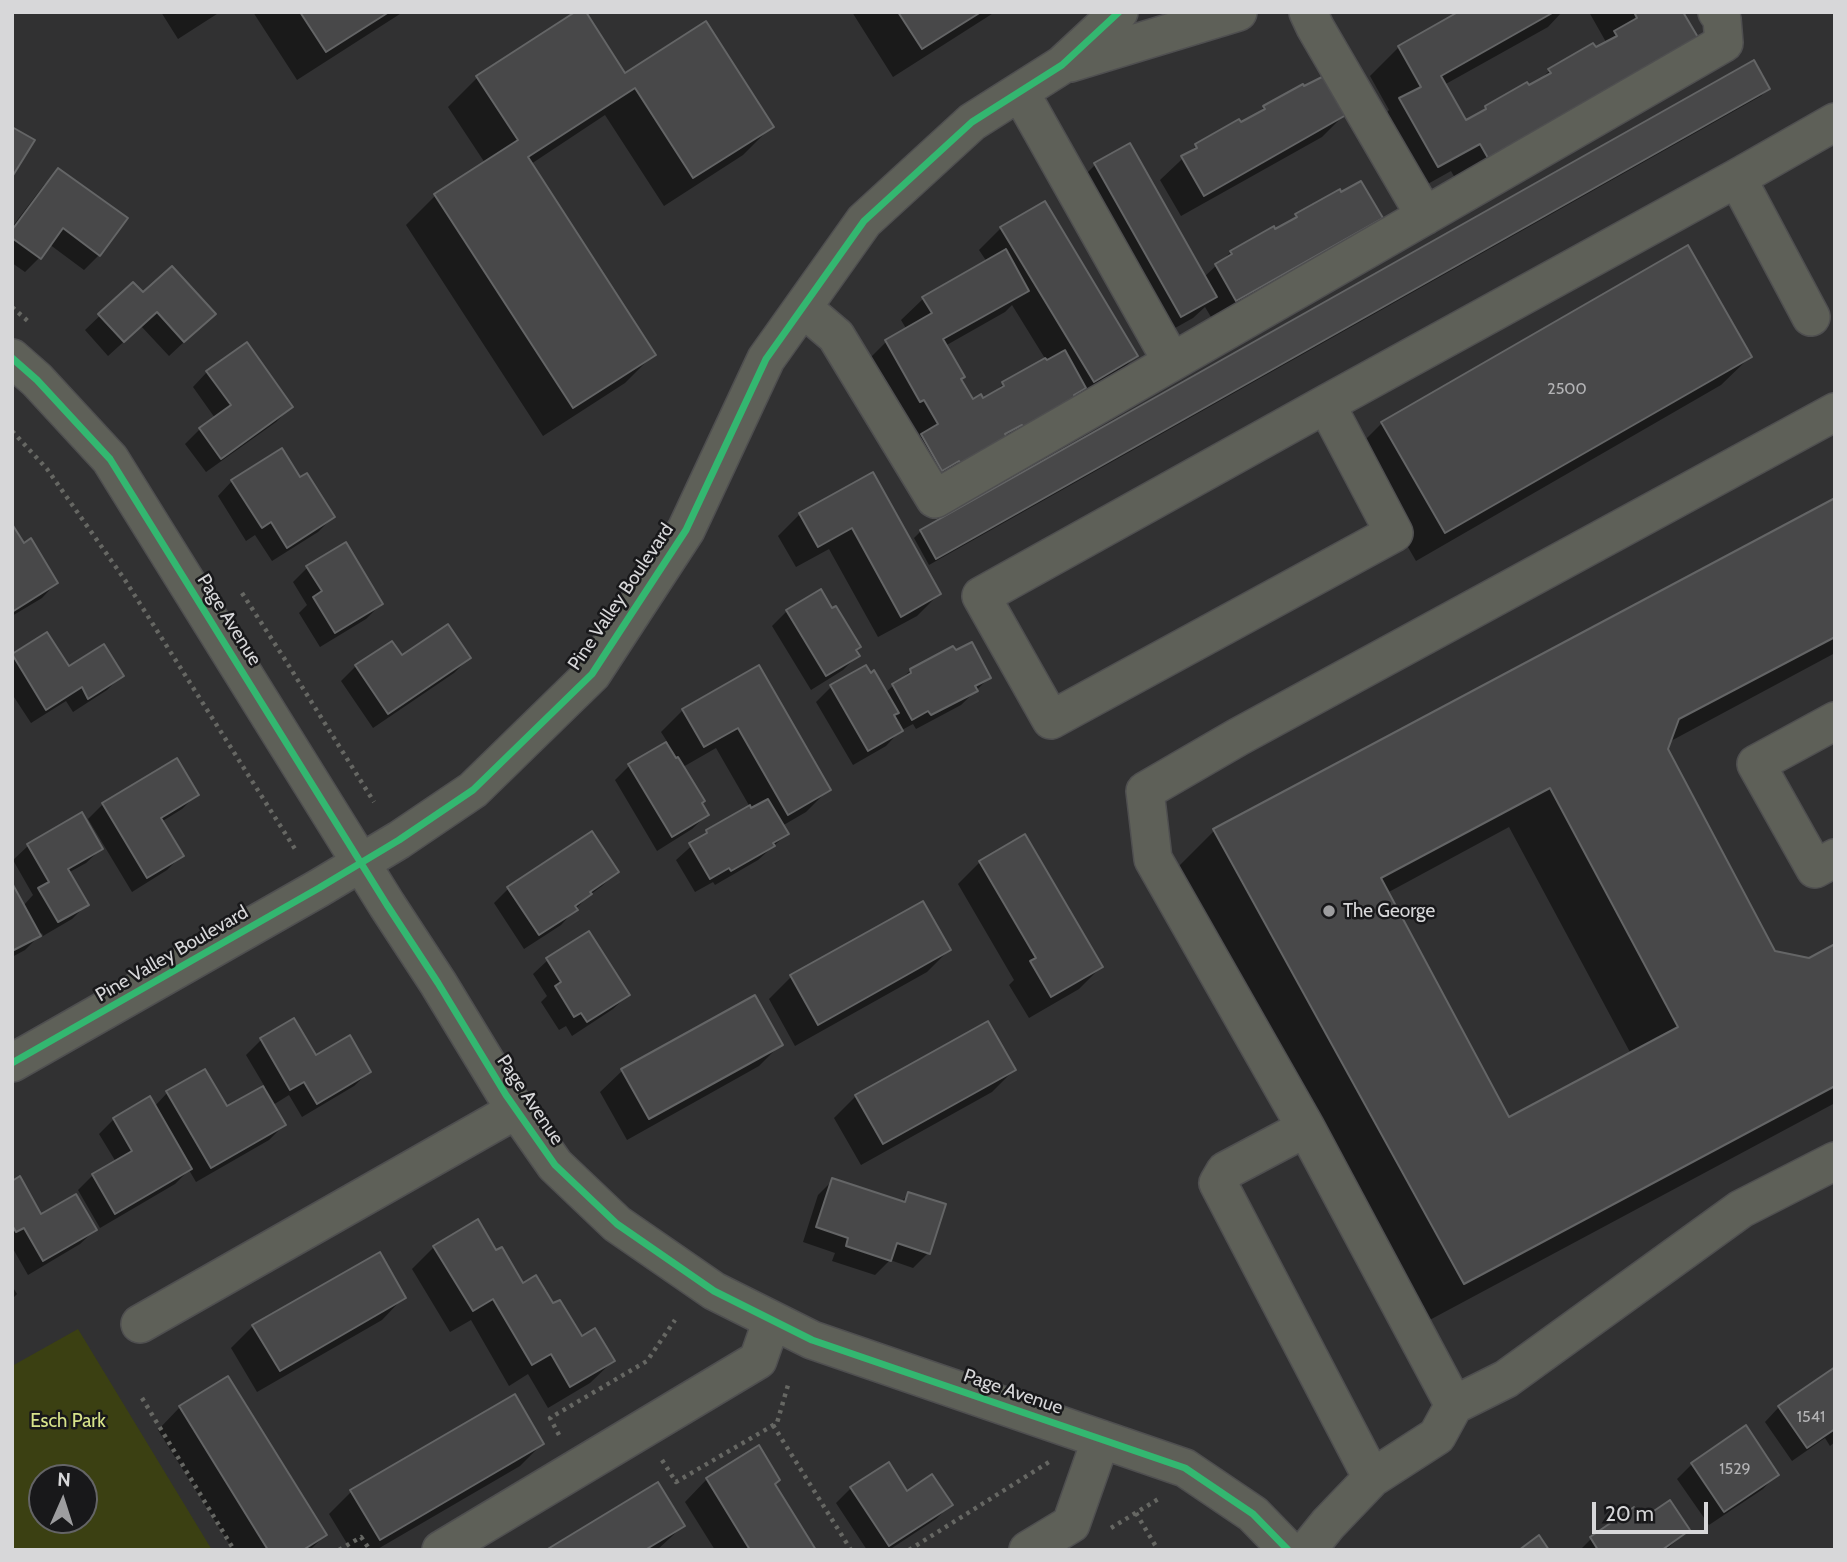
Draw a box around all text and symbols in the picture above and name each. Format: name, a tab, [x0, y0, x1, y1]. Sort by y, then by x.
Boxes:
house number: 2500	[1547, 379, 1587, 399]
street label: Pine Valley Boulevard	[563, 519, 679, 675]
street label: Page Avenue	[192, 570, 266, 670]
place label: The George	[1343, 900, 1435, 922]
street label: Pine Valley Boulevard	[92, 901, 252, 1007]
marker: The George	[1321, 903, 1337, 919]
street label: Page Avenue	[492, 1051, 568, 1149]
street label: Page Avenue	[960, 1364, 1066, 1420]
house number: 1541	[1797, 1407, 1825, 1427]
park label: Esch Park	[30, 1410, 106, 1432]
house number: 1529	[1719, 1459, 1751, 1479]
north arrow	[28, 1464, 98, 1534]
text: N	[57, 1468, 71, 1491]
scale bar	[1595, 1488, 1710, 1532]
text: 20 m	[1605, 1501, 1654, 1526]

